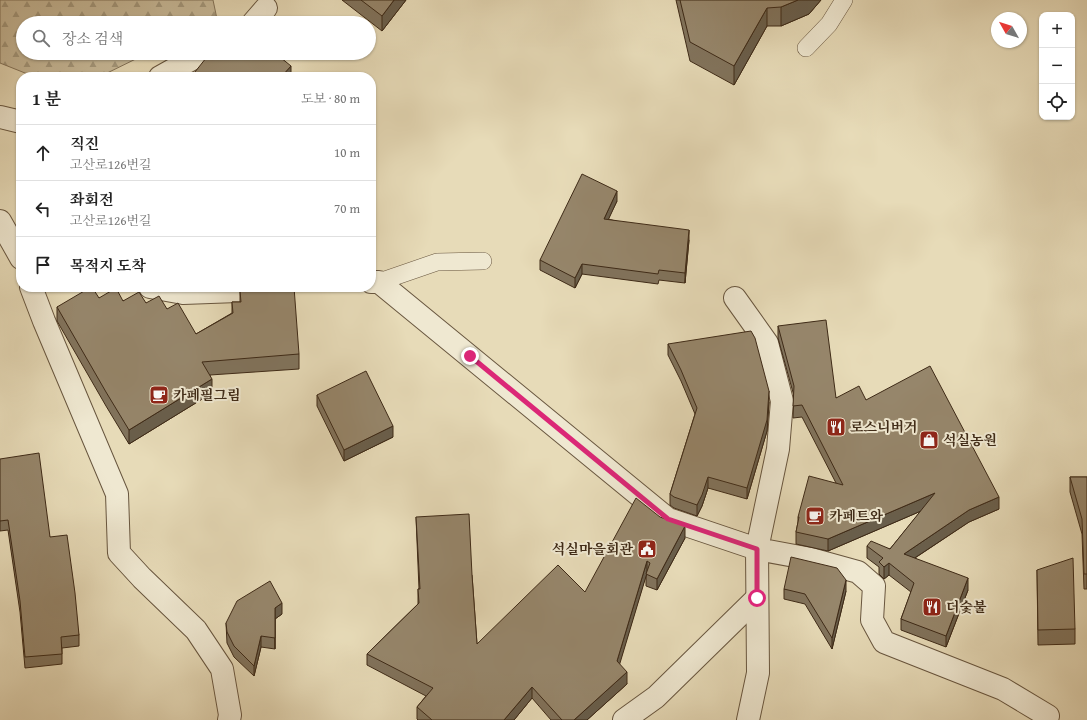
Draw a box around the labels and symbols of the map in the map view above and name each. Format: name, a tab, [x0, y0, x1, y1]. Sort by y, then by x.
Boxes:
north arrow	[991, 12, 1027, 48]
route end	[461, 347, 479, 365]
cafe icon: 카페필그림	[148, 384, 170, 406]
place label: 카페필그림	[173, 385, 241, 405]
restaurant icon: 로스니버거	[825, 416, 847, 438]
place label: 로스니버거	[850, 417, 918, 437]
shop icon: 석실농원	[918, 429, 940, 451]
place label: 석실농원	[943, 430, 997, 450]
cafe icon: 카페트와	[804, 505, 826, 527]
place label: 카페트와	[829, 506, 884, 526]
public building icon: 석실마을회관	[636, 538, 658, 560]
place label: 석실마을회관	[552, 539, 633, 559]
route start	[748, 589, 766, 607]
restaurant icon: 더숯불	[921, 596, 943, 618]
place label: 더숯불	[946, 597, 987, 617]

